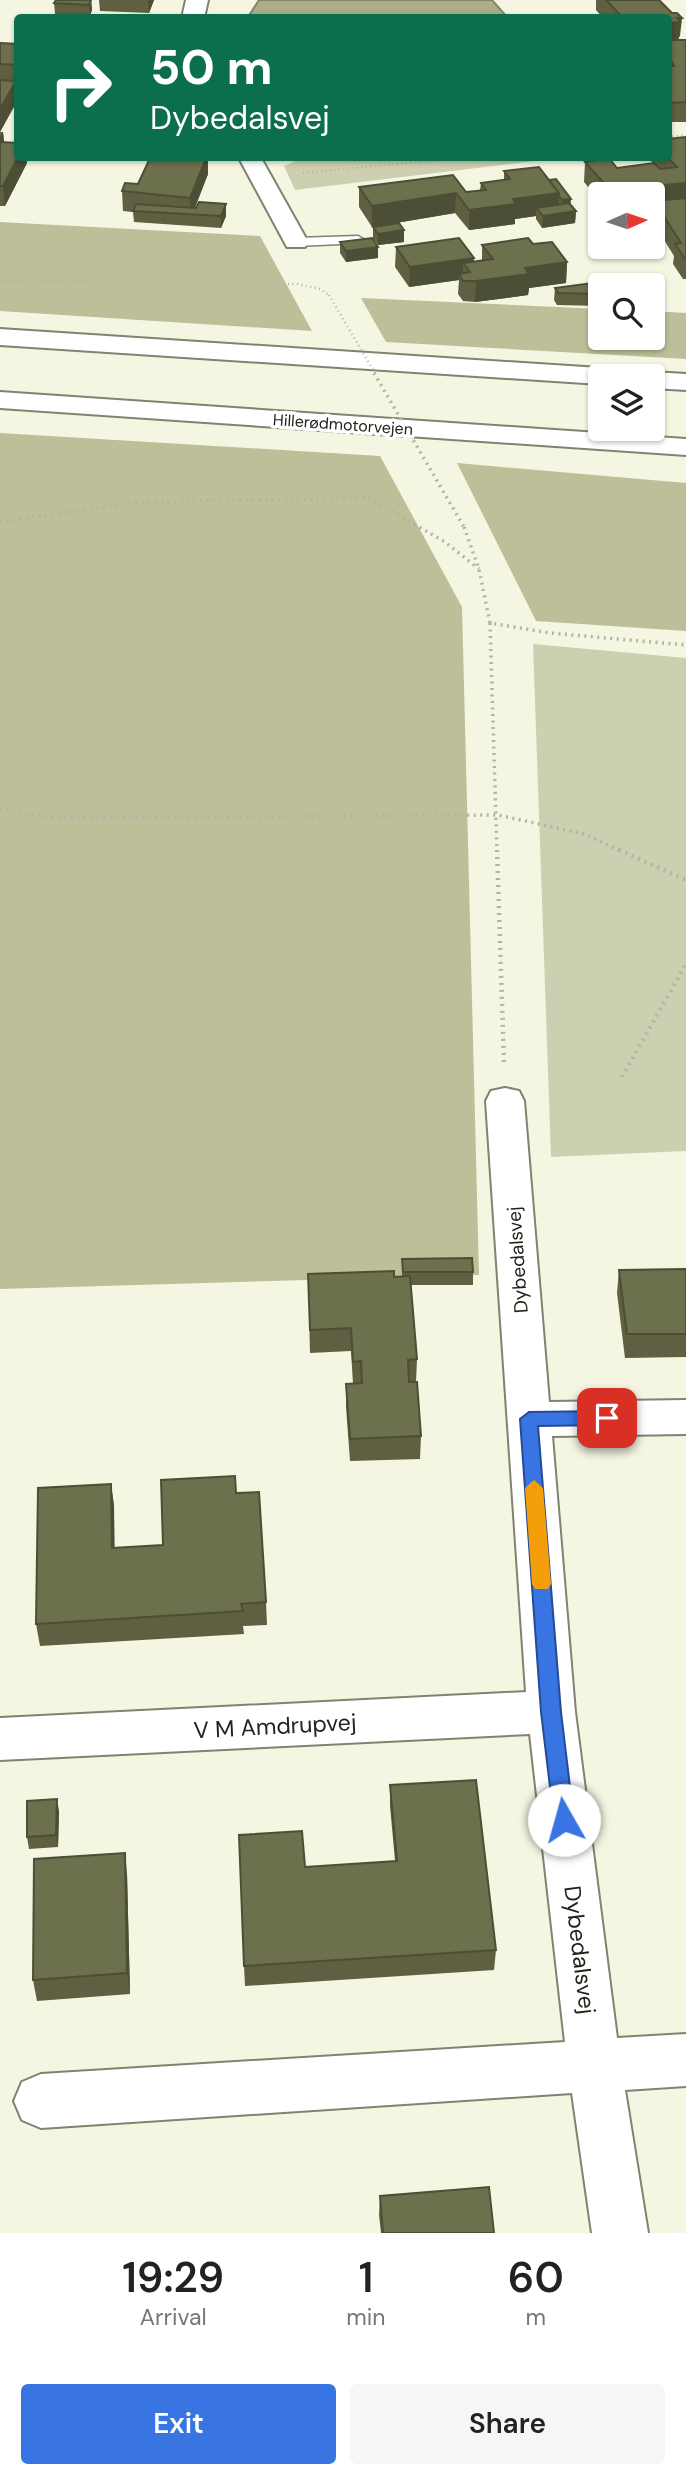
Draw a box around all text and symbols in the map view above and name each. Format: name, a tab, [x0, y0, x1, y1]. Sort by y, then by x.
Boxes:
text: 50 m	[150, 35, 273, 99]
icon: right	[35, 42, 126, 133]
text: Dybedalsvej	[150, 97, 330, 139]
north arrow	[588, 182, 665, 259]
map controls	[588, 182, 665, 441]
button: search	[588, 273, 665, 350]
button: layers	[588, 364, 665, 441]
street label: Hillerødmotorvejen	[272, 409, 414, 440]
street label: Dybedalsvej	[501, 1206, 534, 1314]
pin	[577, 1388, 637, 1448]
icon: arrive	[588, 1399, 626, 1437]
street label: V M Amdrupvej	[193, 1707, 357, 1745]
position arrow	[527, 1783, 601, 1857]
street label: Dybedalsvej	[557, 1884, 603, 2016]
text: 19:29	[122, 2250, 224, 2305]
text: 1	[359, 2250, 373, 2305]
text: 60	[508, 2250, 564, 2305]
text: Arrival	[140, 2302, 207, 2332]
text: min	[346, 2302, 386, 2332]
text: m	[526, 2302, 546, 2332]
button: Exit	[21, 2384, 336, 2464]
button: Share	[350, 2384, 665, 2464]

